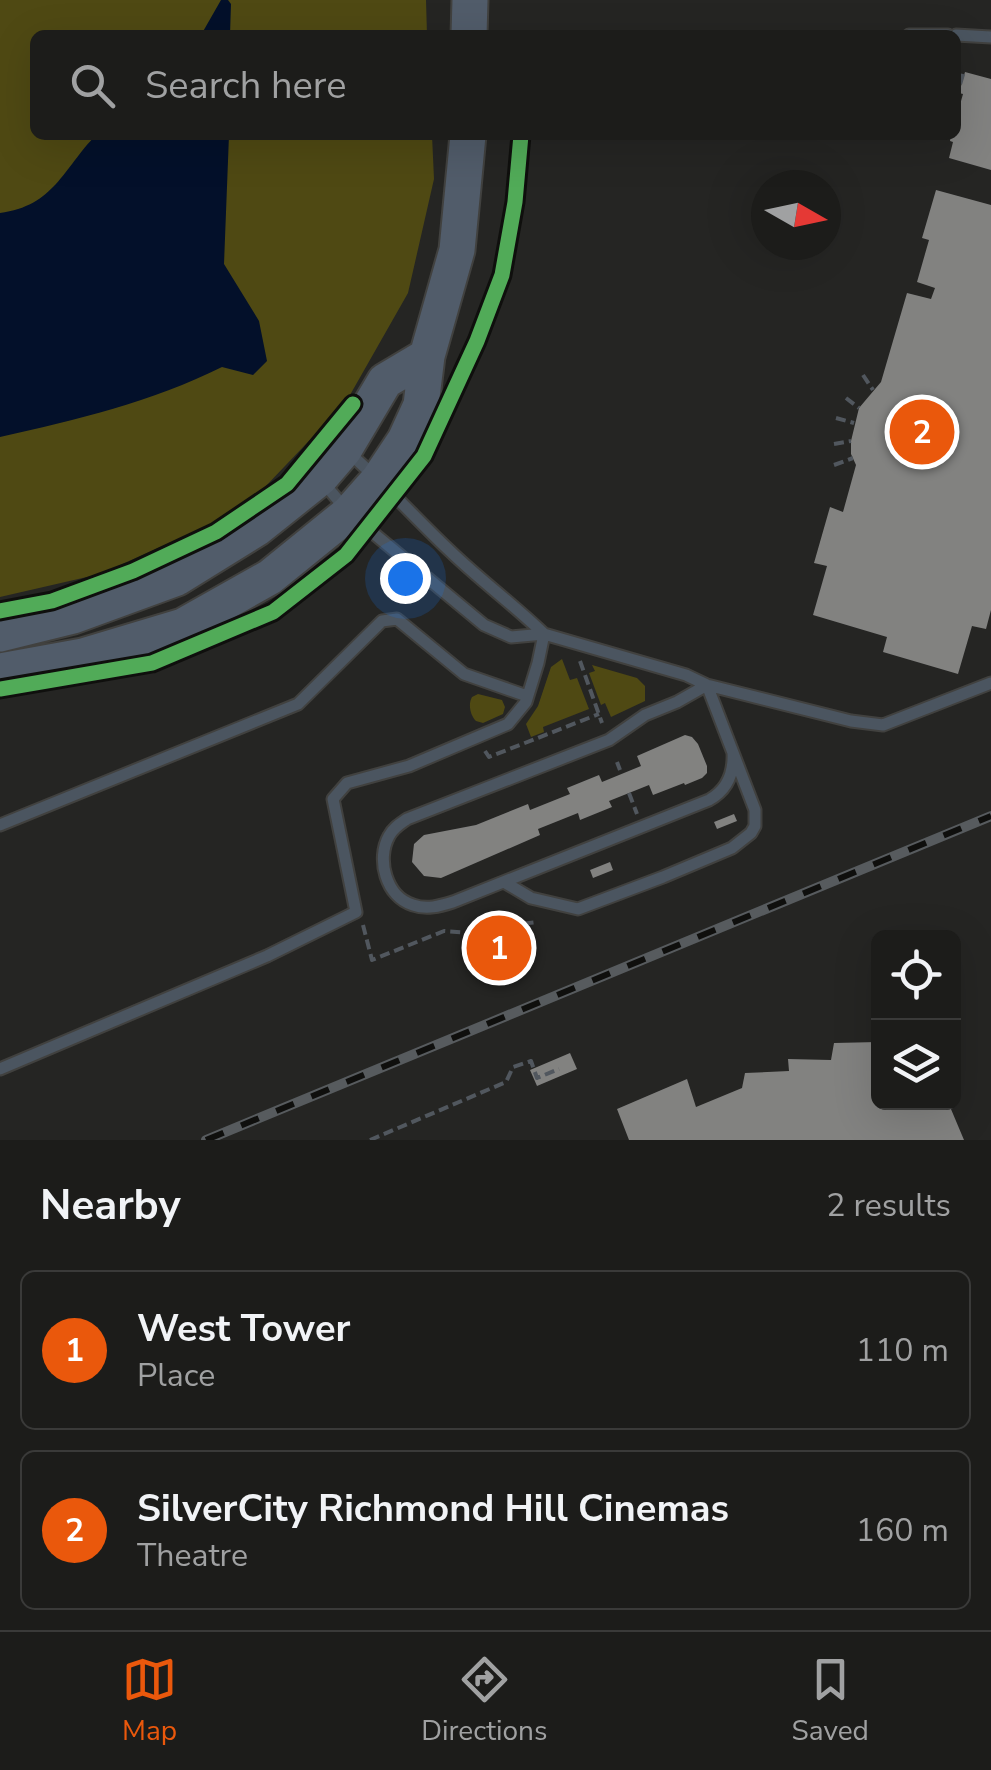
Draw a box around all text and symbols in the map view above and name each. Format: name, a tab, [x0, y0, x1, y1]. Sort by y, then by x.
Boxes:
search box	[30, 30, 961, 140]
icon: search	[65, 58, 120, 113]
text: Search here	[145, 60, 346, 111]
north arrow	[751, 170, 841, 260]
pin: 2	[890, 394, 954, 470]
your location	[380, 553, 431, 604]
pin: 1	[466, 910, 532, 986]
map controls	[871, 930, 961, 1110]
button: locate	[871, 930, 961, 1020]
button: layers	[871, 1020, 961, 1110]
text: Nearby	[40, 1177, 181, 1234]
text: 2 results	[826, 1184, 951, 1227]
text: West Tower	[137, 1303, 350, 1354]
text: 1	[65, 1329, 84, 1372]
text: 110 m	[856, 1329, 949, 1372]
text: Place	[137, 1354, 215, 1397]
text: SilverCity Richmond Hill Cinemas	[137, 1483, 729, 1534]
text: 2	[65, 1509, 84, 1552]
text: 160 m	[856, 1509, 949, 1552]
text: Theatre	[137, 1534, 248, 1577]
tab: Map	[122, 1652, 177, 1750]
tab: Directions	[421, 1652, 547, 1750]
tab: Saved	[792, 1652, 869, 1750]

